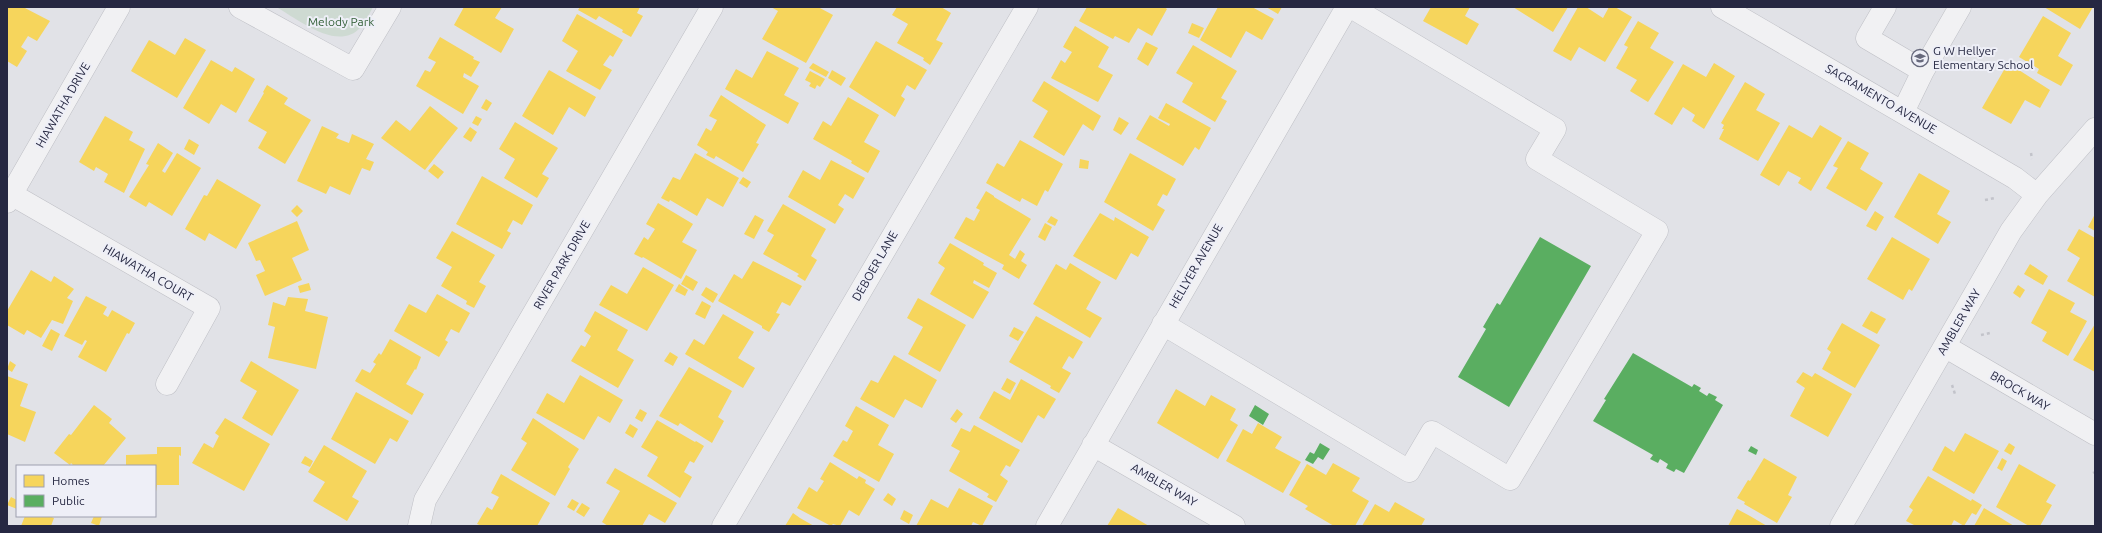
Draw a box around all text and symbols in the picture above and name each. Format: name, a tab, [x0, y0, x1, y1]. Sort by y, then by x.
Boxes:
park label: Melody Park	[308, 15, 374, 28]
place label: G W Hellyer Elementary School	[1933, 44, 2033, 71]
school or university icon: G W Hellyer Elementary School	[1910, 48, 1930, 68]
street label: HIAWATHA DRIVE	[33, 60, 92, 150]
street label: SACRAMENTO AVENUE	[1823, 61, 1939, 136]
street label: RIVER PARK DRIVE	[531, 218, 592, 312]
street label: HELLYER AVENUE	[1166, 221, 1225, 310]
street label: DEBOER LANE	[849, 228, 900, 303]
street label: HIAWATHA COURT	[101, 242, 196, 304]
street label: AMBLER WAY	[1934, 287, 1983, 357]
street label: BROCK WAY	[1988, 368, 2052, 413]
street label: AMBLER WAY	[1129, 460, 1199, 509]
legend	[16, 465, 156, 517]
text: Homes	[52, 474, 90, 487]
text: Public	[52, 494, 85, 507]

